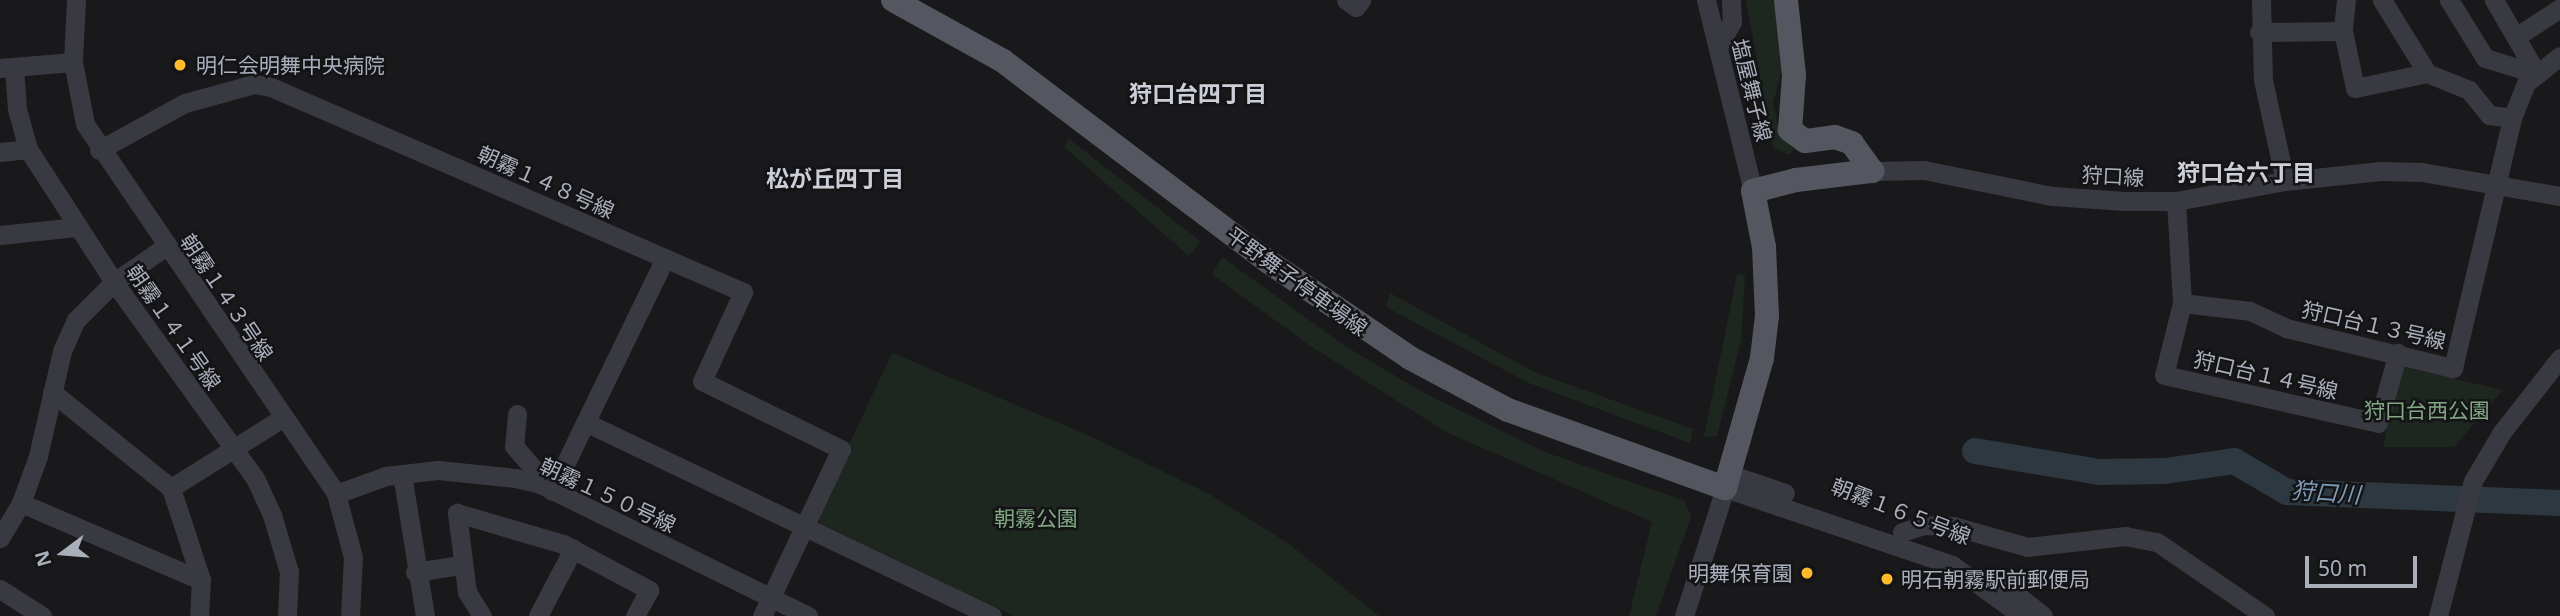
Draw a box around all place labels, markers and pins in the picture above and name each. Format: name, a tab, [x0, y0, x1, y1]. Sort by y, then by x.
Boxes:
place label: 明仁会明舞中央病院	[196, 52, 385, 78]
marker: 明仁会明舞中央病院	[170, 55, 190, 75]
place label: 明舞保育園	[1688, 560, 1793, 586]
marker: 明舞保育園	[1799, 565, 1815, 581]
place label: 明石朝霧駅前郵便局	[1901, 566, 2090, 592]
marker: 明石朝霧駅前郵便局	[1879, 571, 1895, 587]

